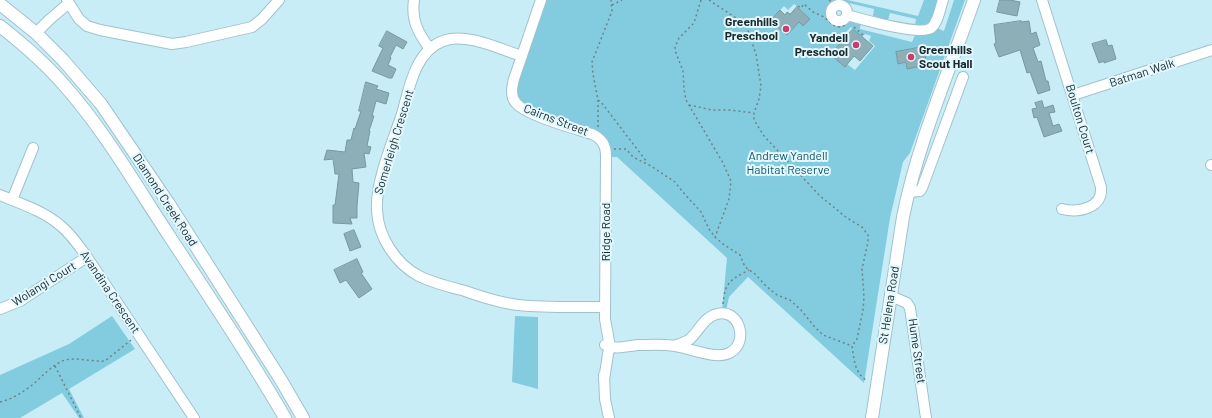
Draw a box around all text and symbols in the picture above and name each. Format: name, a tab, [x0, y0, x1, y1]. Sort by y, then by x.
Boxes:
place label: Greenhills Preschool	[725, 15, 778, 43]
marker: Greenhills Preschool	[781, 24, 791, 34]
place label: Yandell Preschool	[795, 31, 848, 59]
marker: Yandell Preschool	[851, 40, 861, 50]
place label: Greenhills Scout Hall	[919, 43, 972, 71]
marker: Greenhills Scout Hall	[906, 52, 916, 62]
street label: Batman Walk	[1108, 56, 1176, 90]
street label: Boulton Court	[1063, 82, 1097, 156]
street label: Somerleigh Crescent	[371, 88, 417, 196]
street label: Cairns Street	[522, 101, 590, 139]
park label: Andrew Yandell Habitat Reserve	[746, 149, 830, 177]
street label: Diamond Creek Road	[130, 151, 200, 249]
street label: Ridge Road	[599, 203, 613, 261]
street label: Avandina Crescent	[77, 248, 143, 336]
street label: Wolangi Court	[9, 259, 79, 309]
street label: St Helena Road	[876, 265, 902, 345]
street label: Hume Street	[905, 317, 929, 385]

